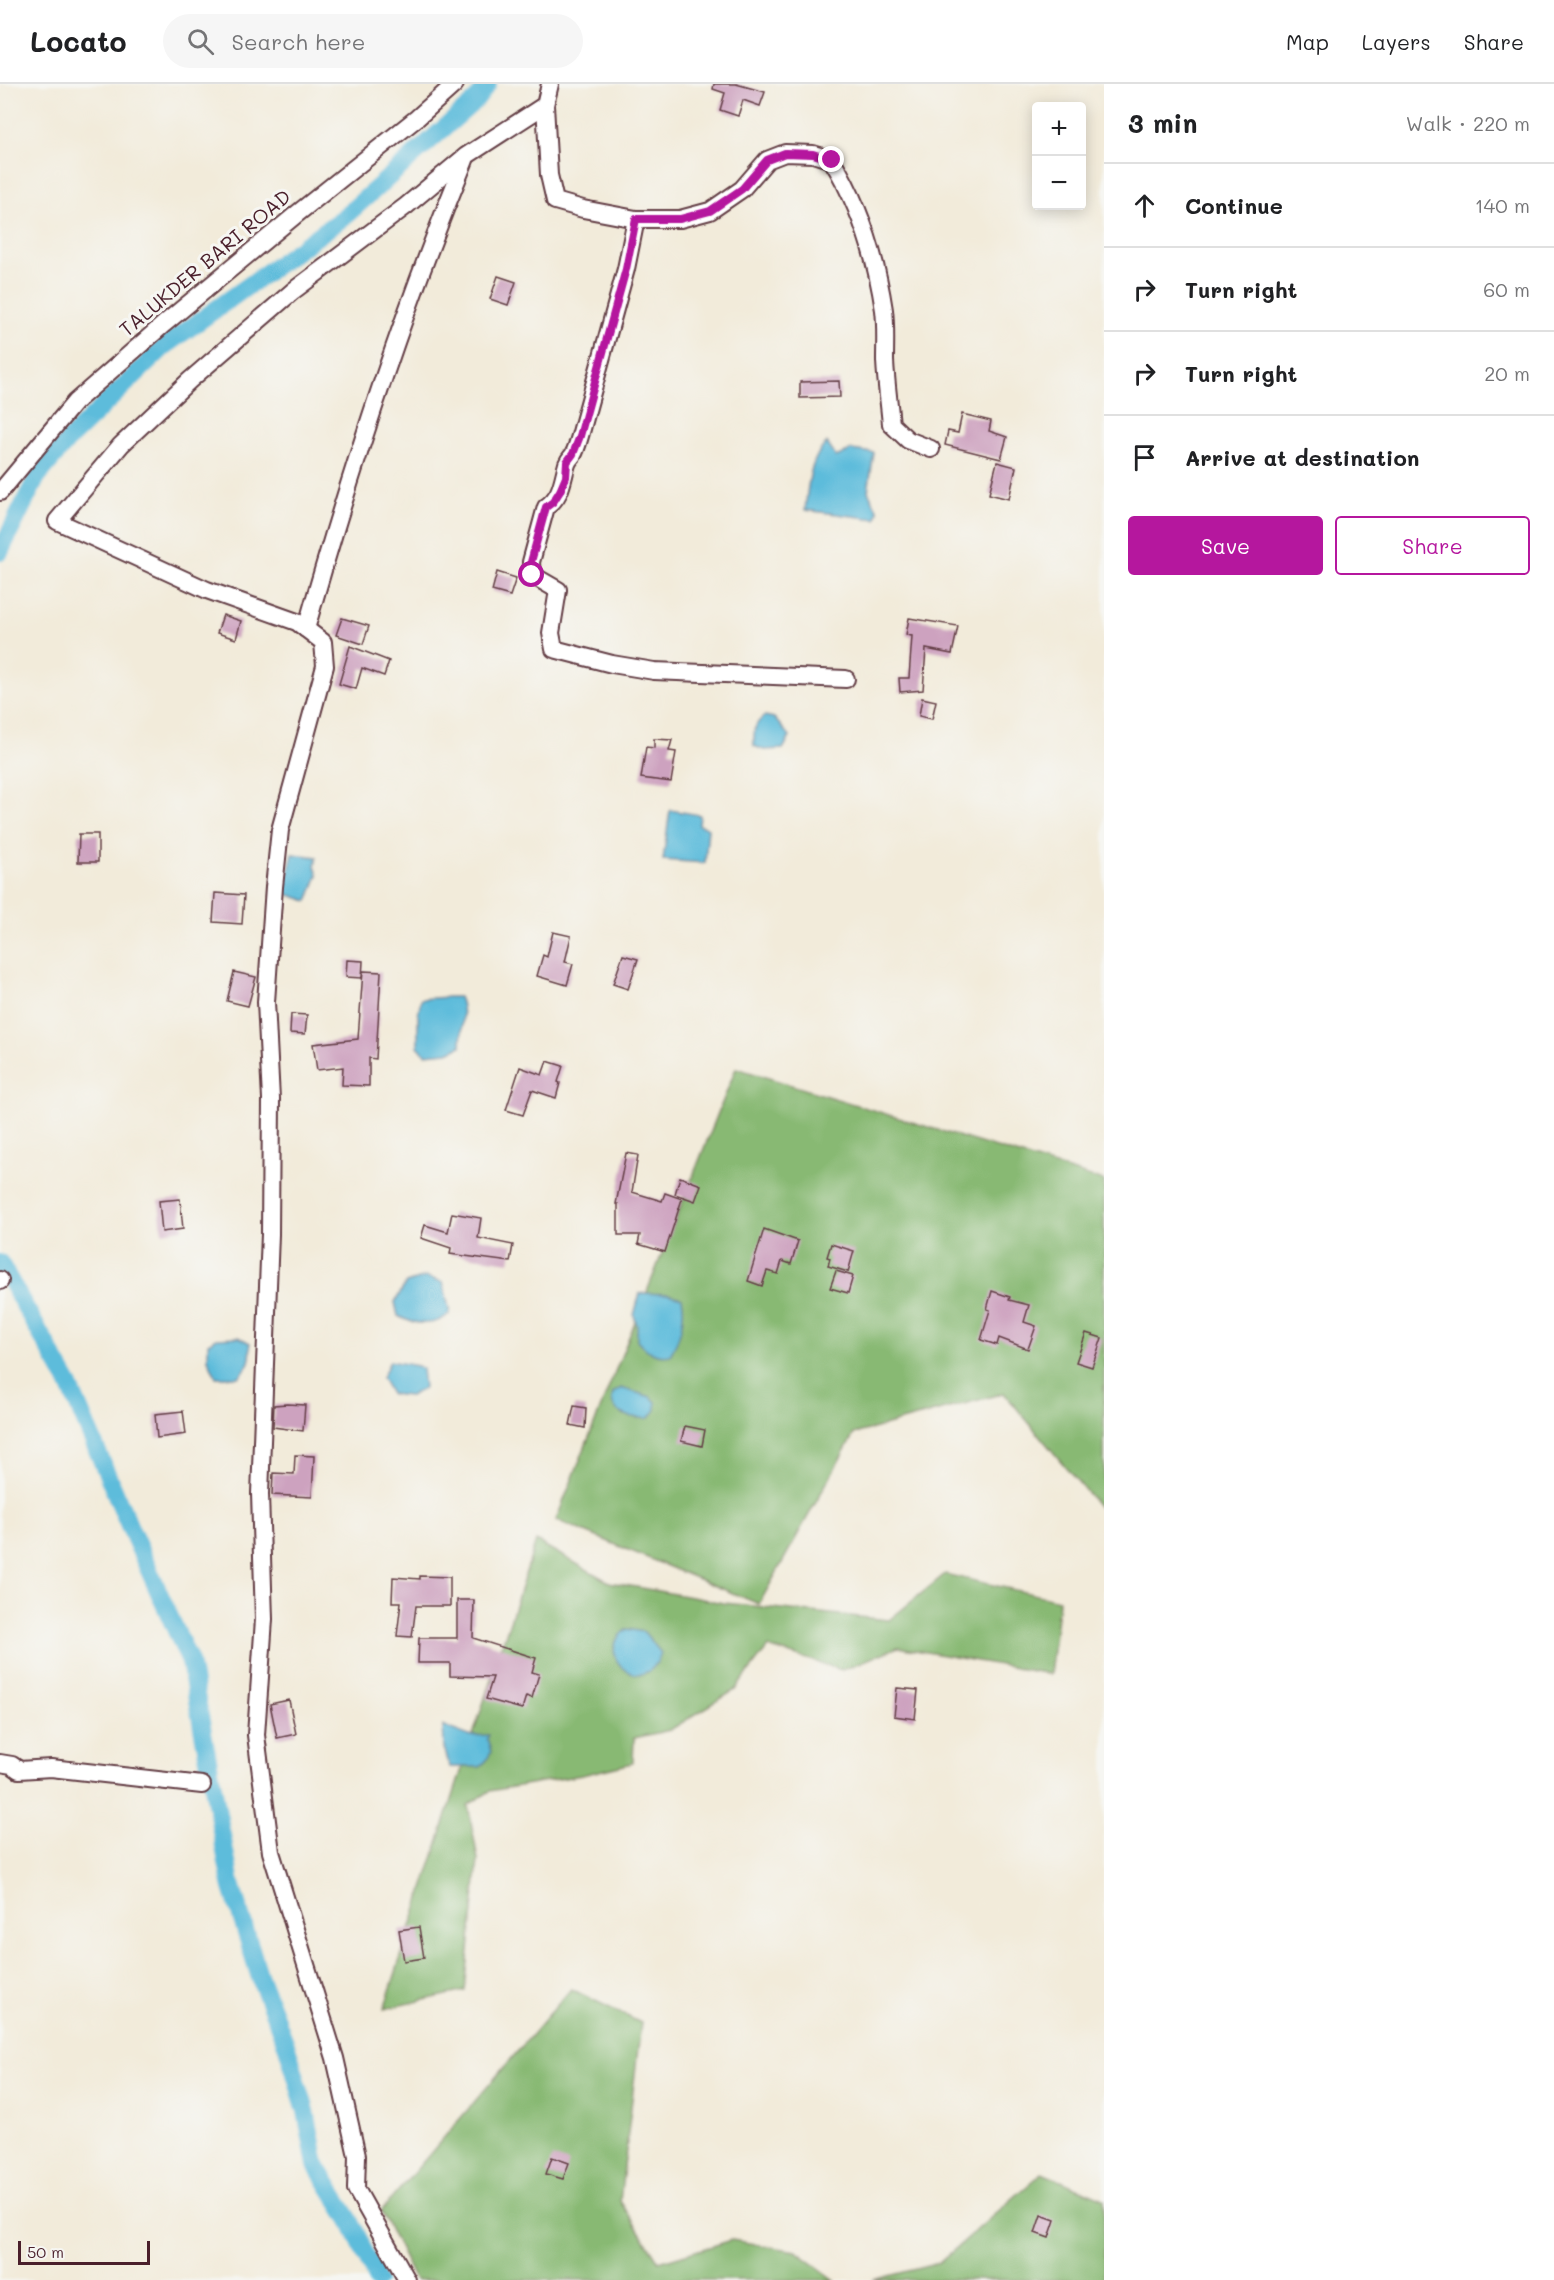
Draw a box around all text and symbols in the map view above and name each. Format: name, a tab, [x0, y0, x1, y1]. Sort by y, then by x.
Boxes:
search box	[163, 14, 583, 68]
text: Locato	[30, 23, 127, 59]
icon: search	[184, 25, 217, 58]
text: Search here	[232, 27, 365, 56]
text: Map	[1286, 28, 1329, 55]
text: Layers	[1362, 28, 1431, 55]
text: Share	[1464, 28, 1524, 55]
map controls	[1032, 102, 1086, 210]
button: +	[1032, 102, 1086, 156]
text: 3 min	[1128, 106, 1197, 140]
text: Walk · 220 m	[1406, 110, 1530, 136]
route end	[818, 146, 844, 172]
button: −	[1032, 156, 1086, 210]
street label: TALUKDER BARI ROAD	[113, 183, 295, 342]
icon: ahead	[1128, 189, 1161, 222]
text: Continue	[1185, 191, 1283, 220]
text: 140 m	[1475, 192, 1530, 218]
icon: right	[1128, 273, 1161, 306]
text: Turn right	[1185, 275, 1297, 304]
text: 60 m	[1483, 276, 1530, 302]
icon: right	[1128, 357, 1161, 390]
text: Turn right	[1185, 359, 1297, 388]
text: 20 m	[1484, 360, 1530, 386]
icon: arrive	[1128, 441, 1161, 474]
text: Arrive at destination	[1185, 443, 1420, 472]
button: Save	[1128, 516, 1323, 575]
button: Share	[1335, 516, 1530, 575]
route start	[518, 561, 544, 587]
scale bar	[18, 2238, 150, 2266]
text: 50 m	[27, 2241, 64, 2262]

